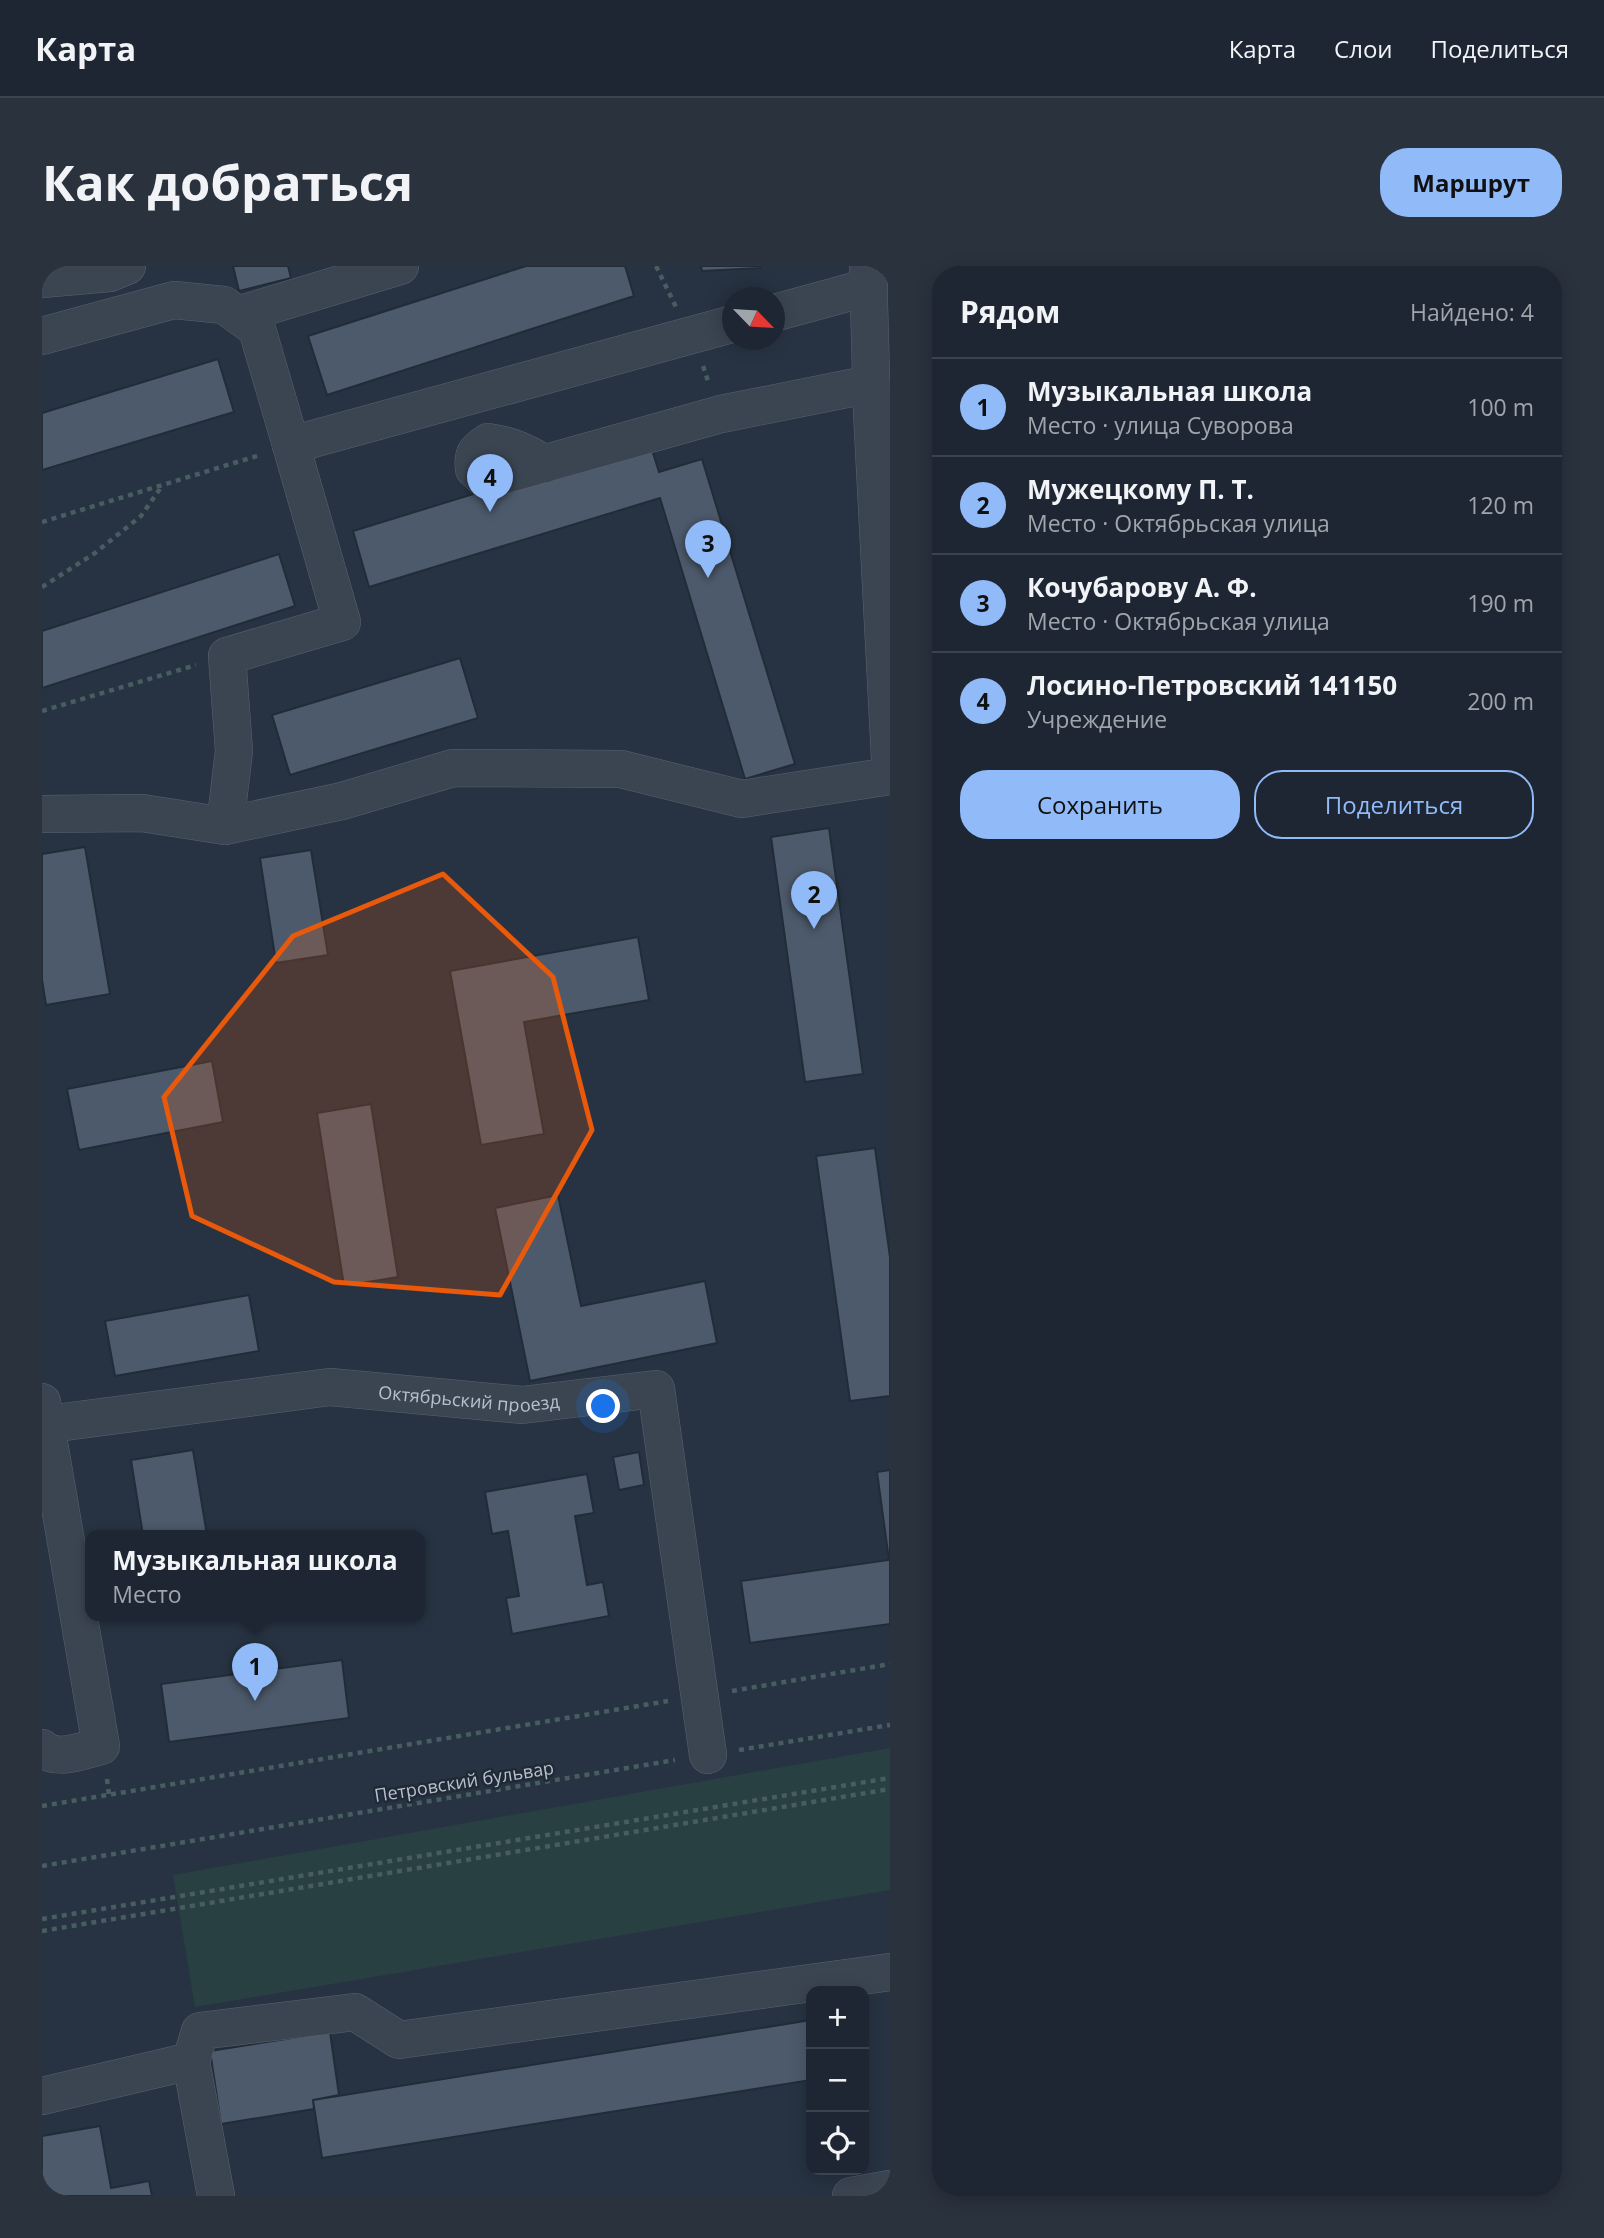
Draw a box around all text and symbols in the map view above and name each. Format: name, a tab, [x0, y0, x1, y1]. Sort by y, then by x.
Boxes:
text: Карта	[35, 26, 136, 71]
text: Карта	[1229, 32, 1296, 65]
text: Слои	[1334, 32, 1393, 65]
text: Поделиться	[1431, 32, 1569, 65]
button: Маршрут	[1380, 148, 1562, 217]
text: Как добраться	[42, 149, 413, 215]
north arrow	[722, 287, 785, 350]
text: Рядом	[960, 291, 1060, 332]
text: Найдено: 4	[1410, 296, 1534, 328]
text: Музыкальная школа	[1027, 373, 1312, 409]
text: 1	[976, 391, 990, 423]
text: 100 m	[1467, 391, 1534, 423]
text: Место · улица Суворова	[1027, 409, 1294, 441]
pin: 4	[467, 454, 513, 512]
text: Мужецкому П. Т.	[1027, 471, 1254, 507]
text: 2	[976, 489, 990, 521]
text: 120 m	[1467, 489, 1534, 521]
text: Место · Октябрьская улица	[1027, 507, 1330, 539]
pin: 3	[685, 520, 731, 578]
text: Кочубарову А. Ф.	[1027, 569, 1257, 605]
text: 3	[976, 587, 990, 619]
text: 190 m	[1467, 587, 1534, 619]
text: Место · Октябрьская улица	[1027, 605, 1330, 637]
text: Лосино-Петровский 141150	[1027, 667, 1397, 703]
text: 4	[976, 685, 990, 717]
text: 200 m	[1467, 685, 1534, 717]
text: Учреждение	[1027, 703, 1167, 735]
button: Сохранить	[960, 770, 1240, 839]
button: Поделиться	[1254, 770, 1534, 839]
pin: 2	[791, 871, 837, 929]
street label: Октябрьский проезд	[377, 1380, 561, 1417]
your location	[586, 1389, 620, 1423]
popup	[85, 1530, 425, 1621]
text: Музыкальная школа	[112, 1542, 398, 1578]
text: Место	[112, 1578, 182, 1610]
pin: 1	[232, 1643, 278, 1701]
street label: Петровский бульвар	[373, 1755, 555, 1807]
map controls	[806, 1986, 869, 2175]
button: +	[806, 1986, 869, 2049]
button: −	[806, 2049, 869, 2112]
button: locate	[806, 2112, 869, 2175]

